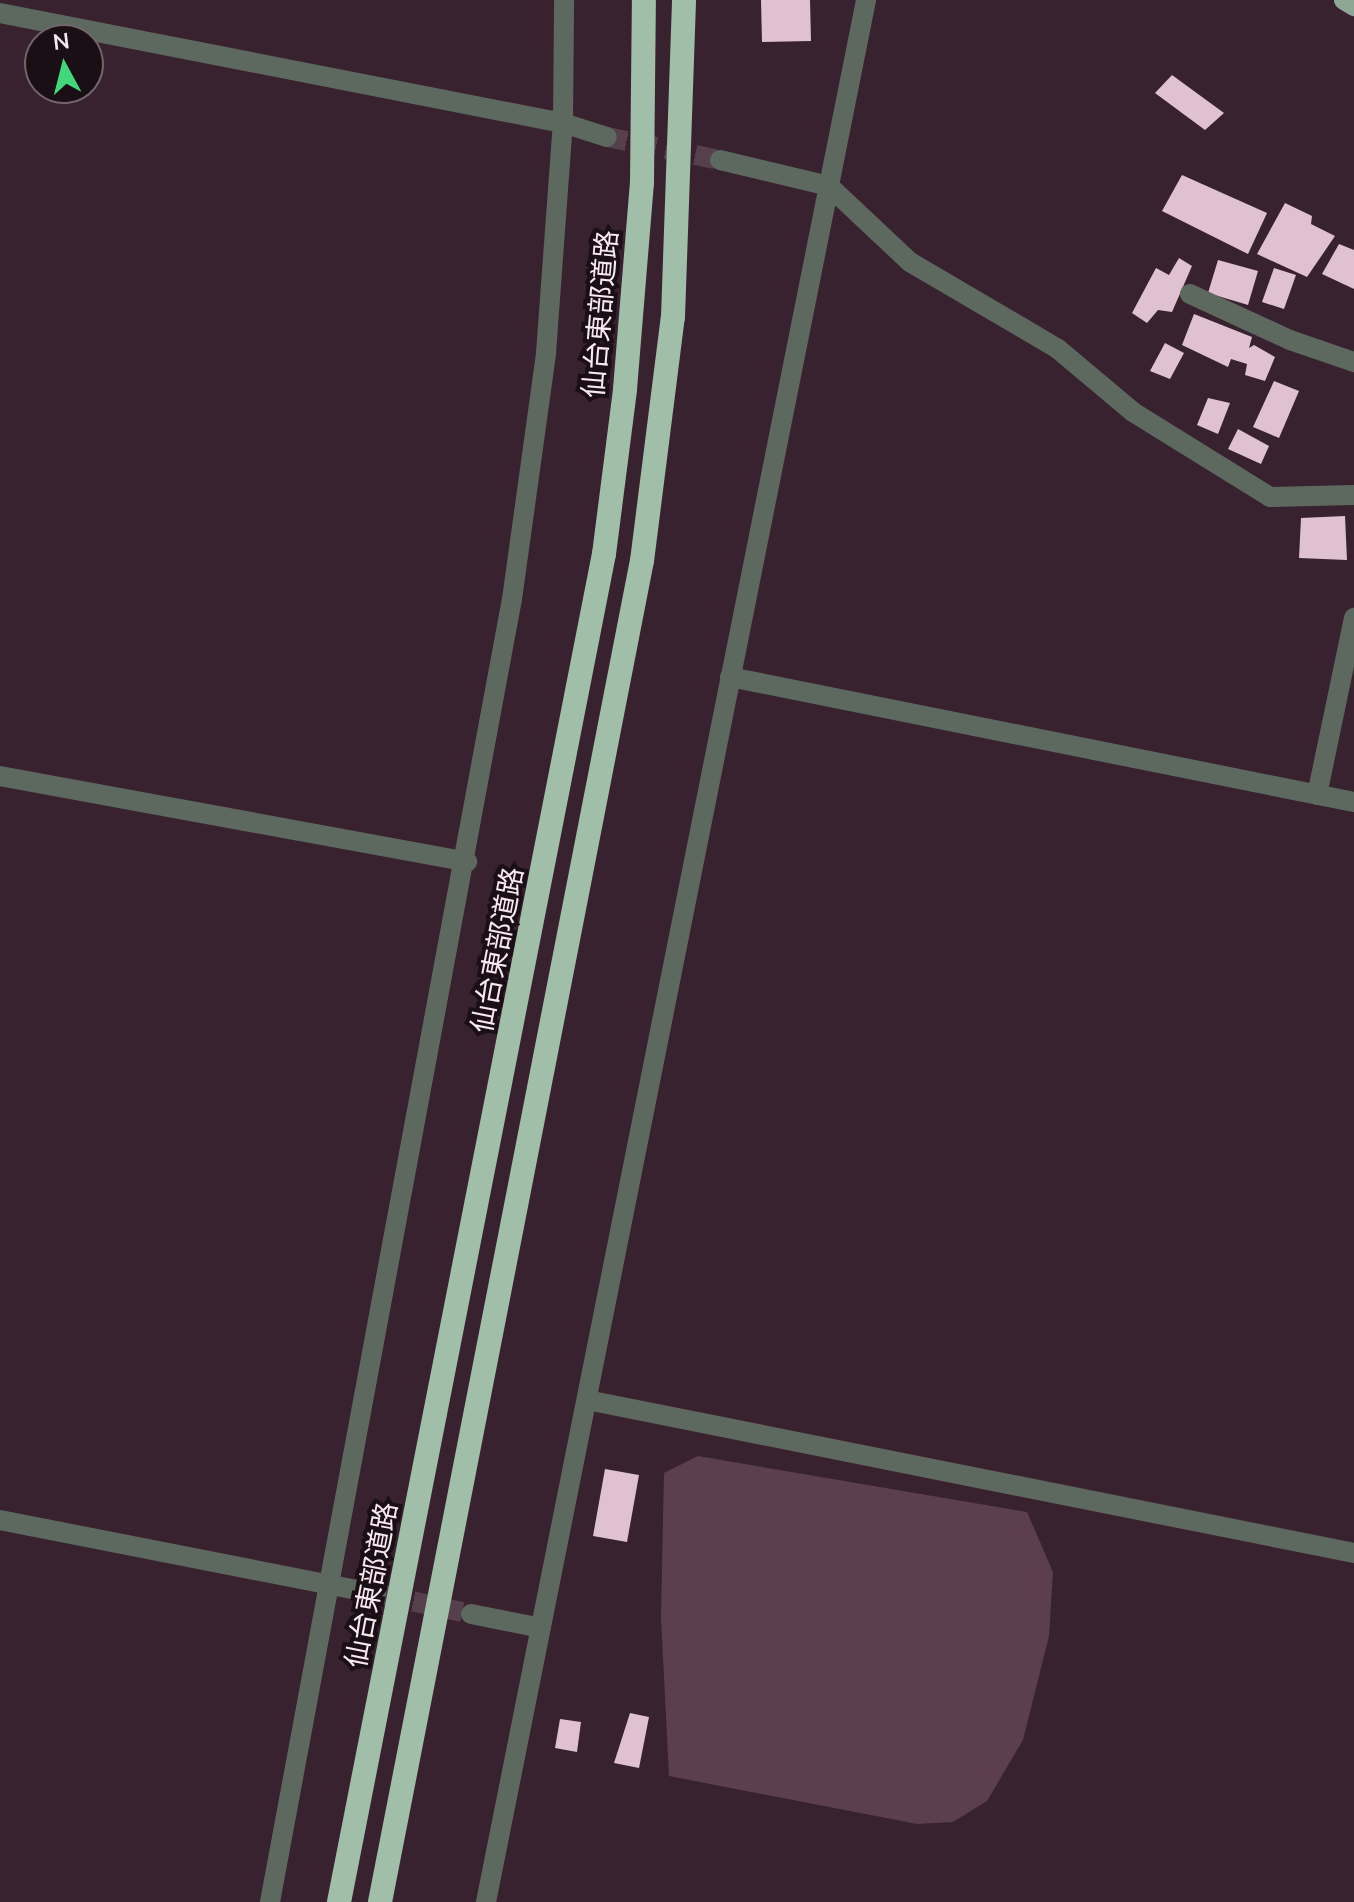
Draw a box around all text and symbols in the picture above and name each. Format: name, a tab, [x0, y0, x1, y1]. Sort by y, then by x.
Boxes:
north arrow	[24, 24, 104, 104]
text: N	[51, 26, 71, 58]
street label: 仙台東部道路	[577, 229, 625, 399]
street label: 仙台東部道路	[465, 864, 531, 1036]
street label: 仙台東部道路	[339, 1499, 405, 1671]

